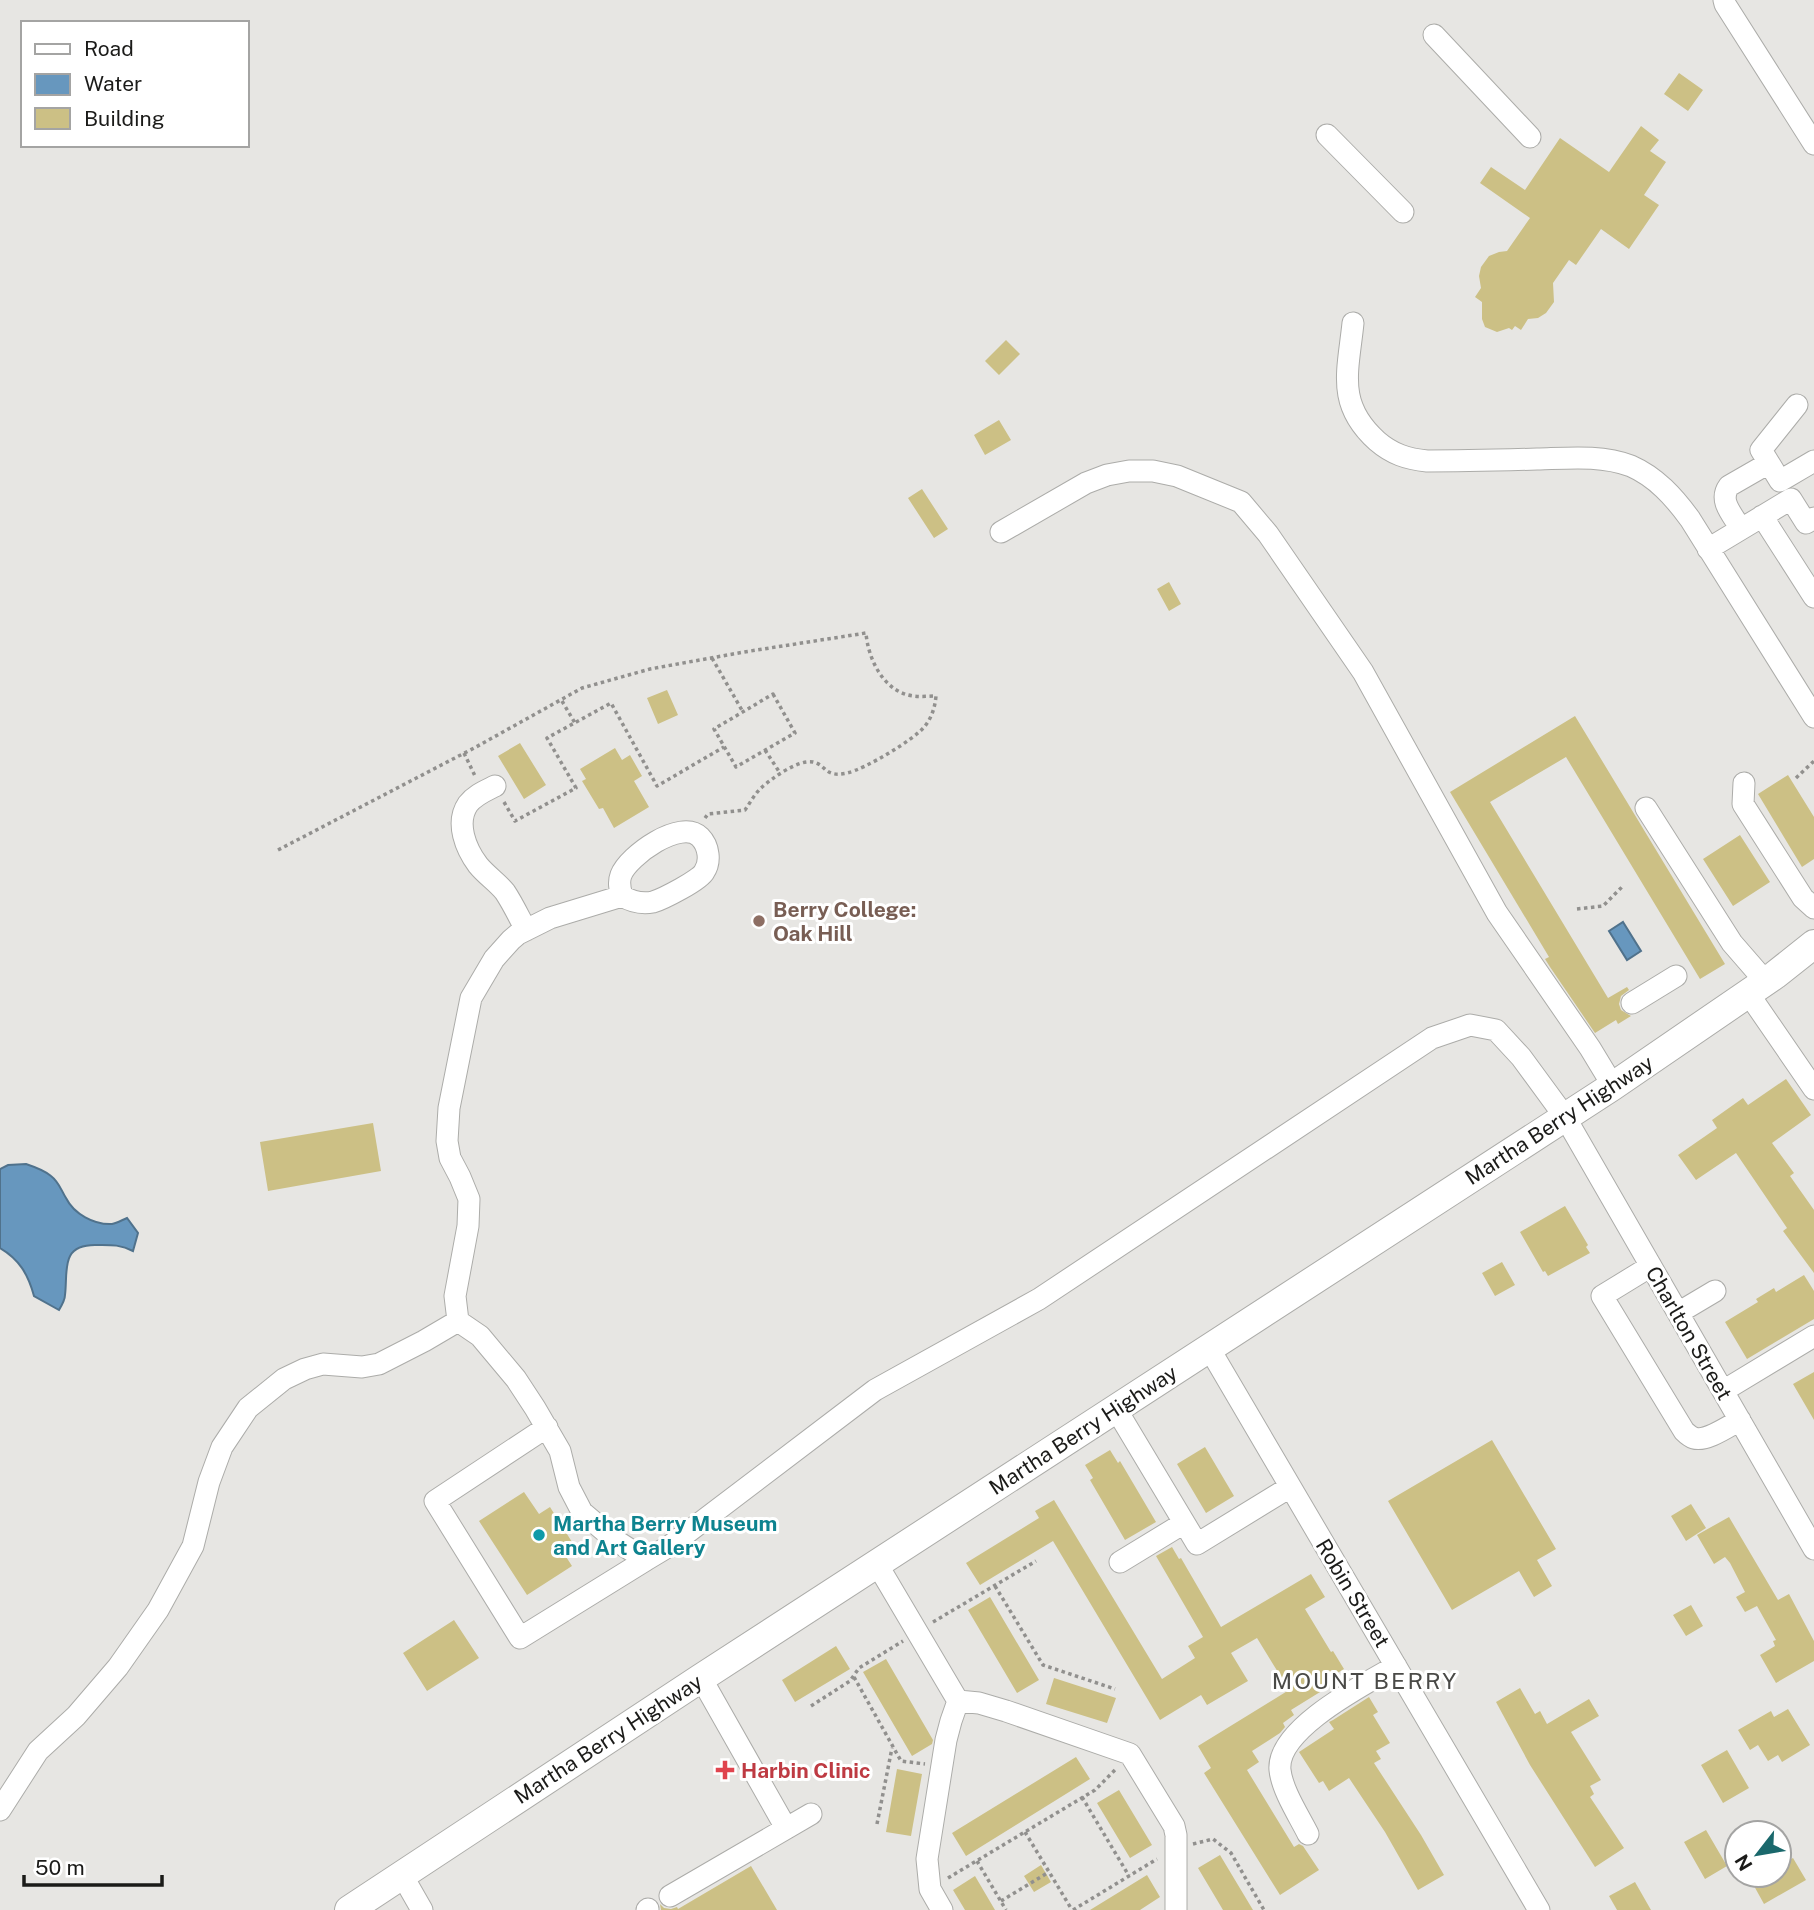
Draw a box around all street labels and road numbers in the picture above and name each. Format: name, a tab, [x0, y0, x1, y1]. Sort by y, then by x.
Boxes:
street label: Martha Berry Highway	[1460, 1050, 1658, 1190]
street label: Charlton Street	[1641, 1262, 1737, 1404]
street label: Martha Berry Highway	[984, 1360, 1182, 1500]
street label: Robin Street	[1311, 1534, 1395, 1652]
street label: Martha Berry Highway	[509, 1669, 707, 1809]

